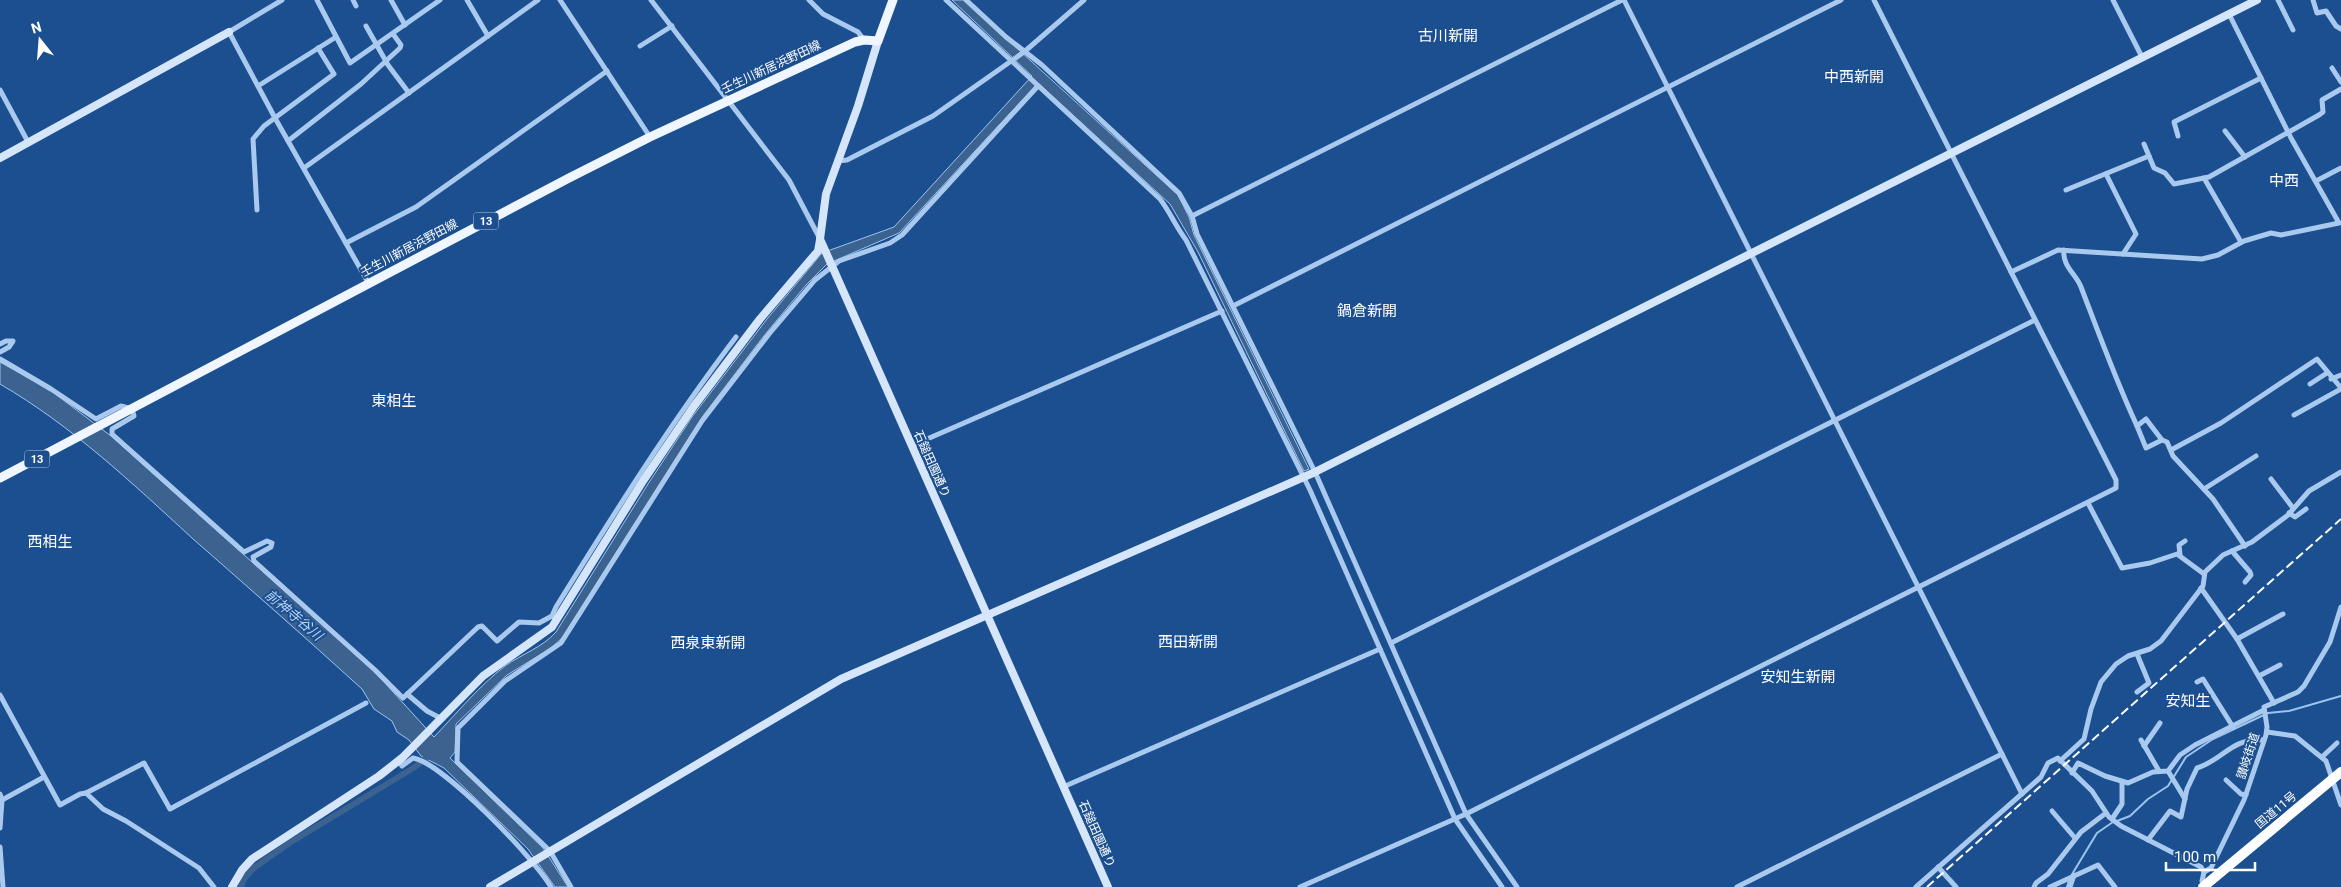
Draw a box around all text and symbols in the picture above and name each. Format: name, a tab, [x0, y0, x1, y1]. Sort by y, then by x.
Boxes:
north arrow	[15, 15, 65, 65]
text: N	[29, 18, 43, 37]
district label: 古川新開	[1418, 27, 1478, 45]
street label: 壬生川新居浜野田線	[719, 38, 823, 96]
district label: 中西新開	[1824, 68, 1884, 86]
district label: 中西	[2269, 172, 2299, 190]
road number: 13	[474, 212, 498, 230]
street label: 壬生川新居浜野田線	[358, 216, 460, 280]
district label: 鍋倉新開	[1337, 302, 1397, 320]
district label: 東相生	[371, 392, 417, 410]
street label: 石鎚田園通り	[911, 428, 953, 500]
road number: 13	[24, 450, 50, 468]
district label: 西相生	[27, 533, 73, 551]
water label: 前神寺谷川	[262, 586, 327, 645]
district label: 西田新開	[1158, 633, 1218, 651]
district label: 西泉東新開	[670, 634, 746, 652]
district label: 安知生新開	[1760, 668, 1836, 686]
district label: 安知生	[2165, 692, 2211, 710]
street label: 讃岐街道	[2234, 731, 2262, 781]
street label: 国道11号	[2253, 789, 2299, 831]
street label: 石鎚田園通り	[1076, 798, 1118, 870]
scale bar	[2166, 840, 2255, 872]
text: 100 m	[2174, 848, 2216, 866]

